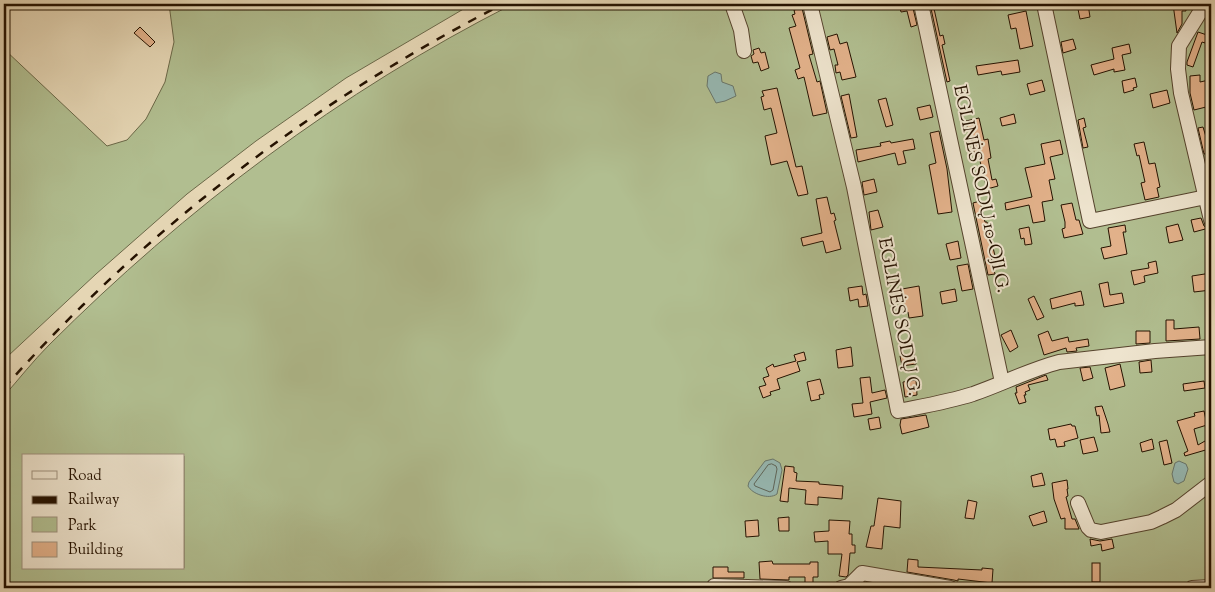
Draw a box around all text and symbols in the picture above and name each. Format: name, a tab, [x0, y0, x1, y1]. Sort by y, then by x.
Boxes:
street label: EGLINĖS SODŲ 10-OJI G.	[945, 83, 1015, 295]
street label: EGLINĖS SODŲ G.	[870, 236, 926, 398]
legend	[22, 454, 185, 570]
text: Road	[68, 466, 102, 487]
text: Railway	[68, 490, 120, 511]
text: Park	[68, 516, 97, 537]
text: Building	[68, 540, 123, 561]

